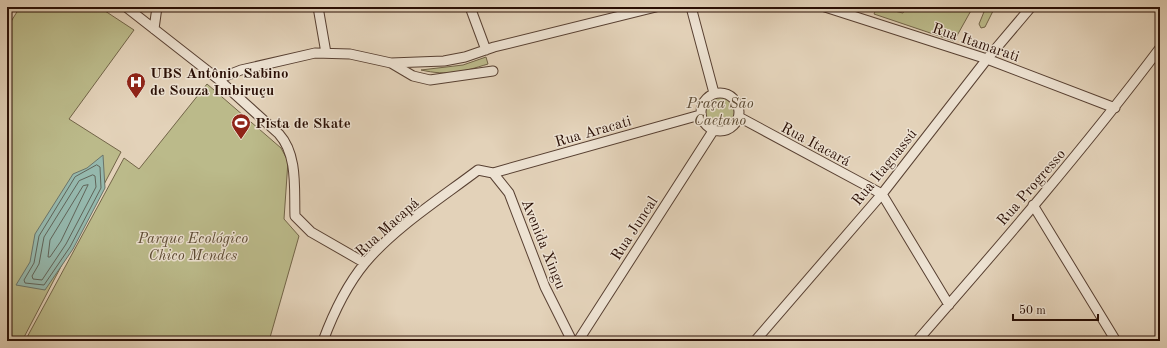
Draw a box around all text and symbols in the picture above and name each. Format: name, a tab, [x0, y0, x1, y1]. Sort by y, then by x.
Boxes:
street label: Rua Itamarati	[930, 21, 1021, 65]
place label: UBS Antônio Sabino de Souza Imbiruçu	[150, 67, 288, 99]
hospital icon: UBS Antônio Sabino de Souza Imbiruçu	[125, 71, 147, 99]
park label: Praça São Caetano	[685, 97, 754, 129]
sports icon: Pista de Skate	[230, 112, 252, 140]
street label: Rua Aracati	[554, 114, 633, 150]
place label: Pista de Skate	[255, 117, 351, 132]
street label: Rua Itacará	[778, 121, 853, 170]
street label: Rua Itaguassú	[850, 127, 920, 209]
street label: Rua Progresso	[995, 147, 1069, 229]
street label: Rua Juncal	[609, 194, 661, 263]
street label: Rua Macapá	[353, 196, 423, 260]
street label: Avenida Xingu	[518, 197, 567, 292]
park label: Parque Ecológico Chico Mendes	[137, 232, 248, 264]
scale bar	[1013, 296, 1098, 322]
text: 50 m	[1019, 304, 1046, 317]

